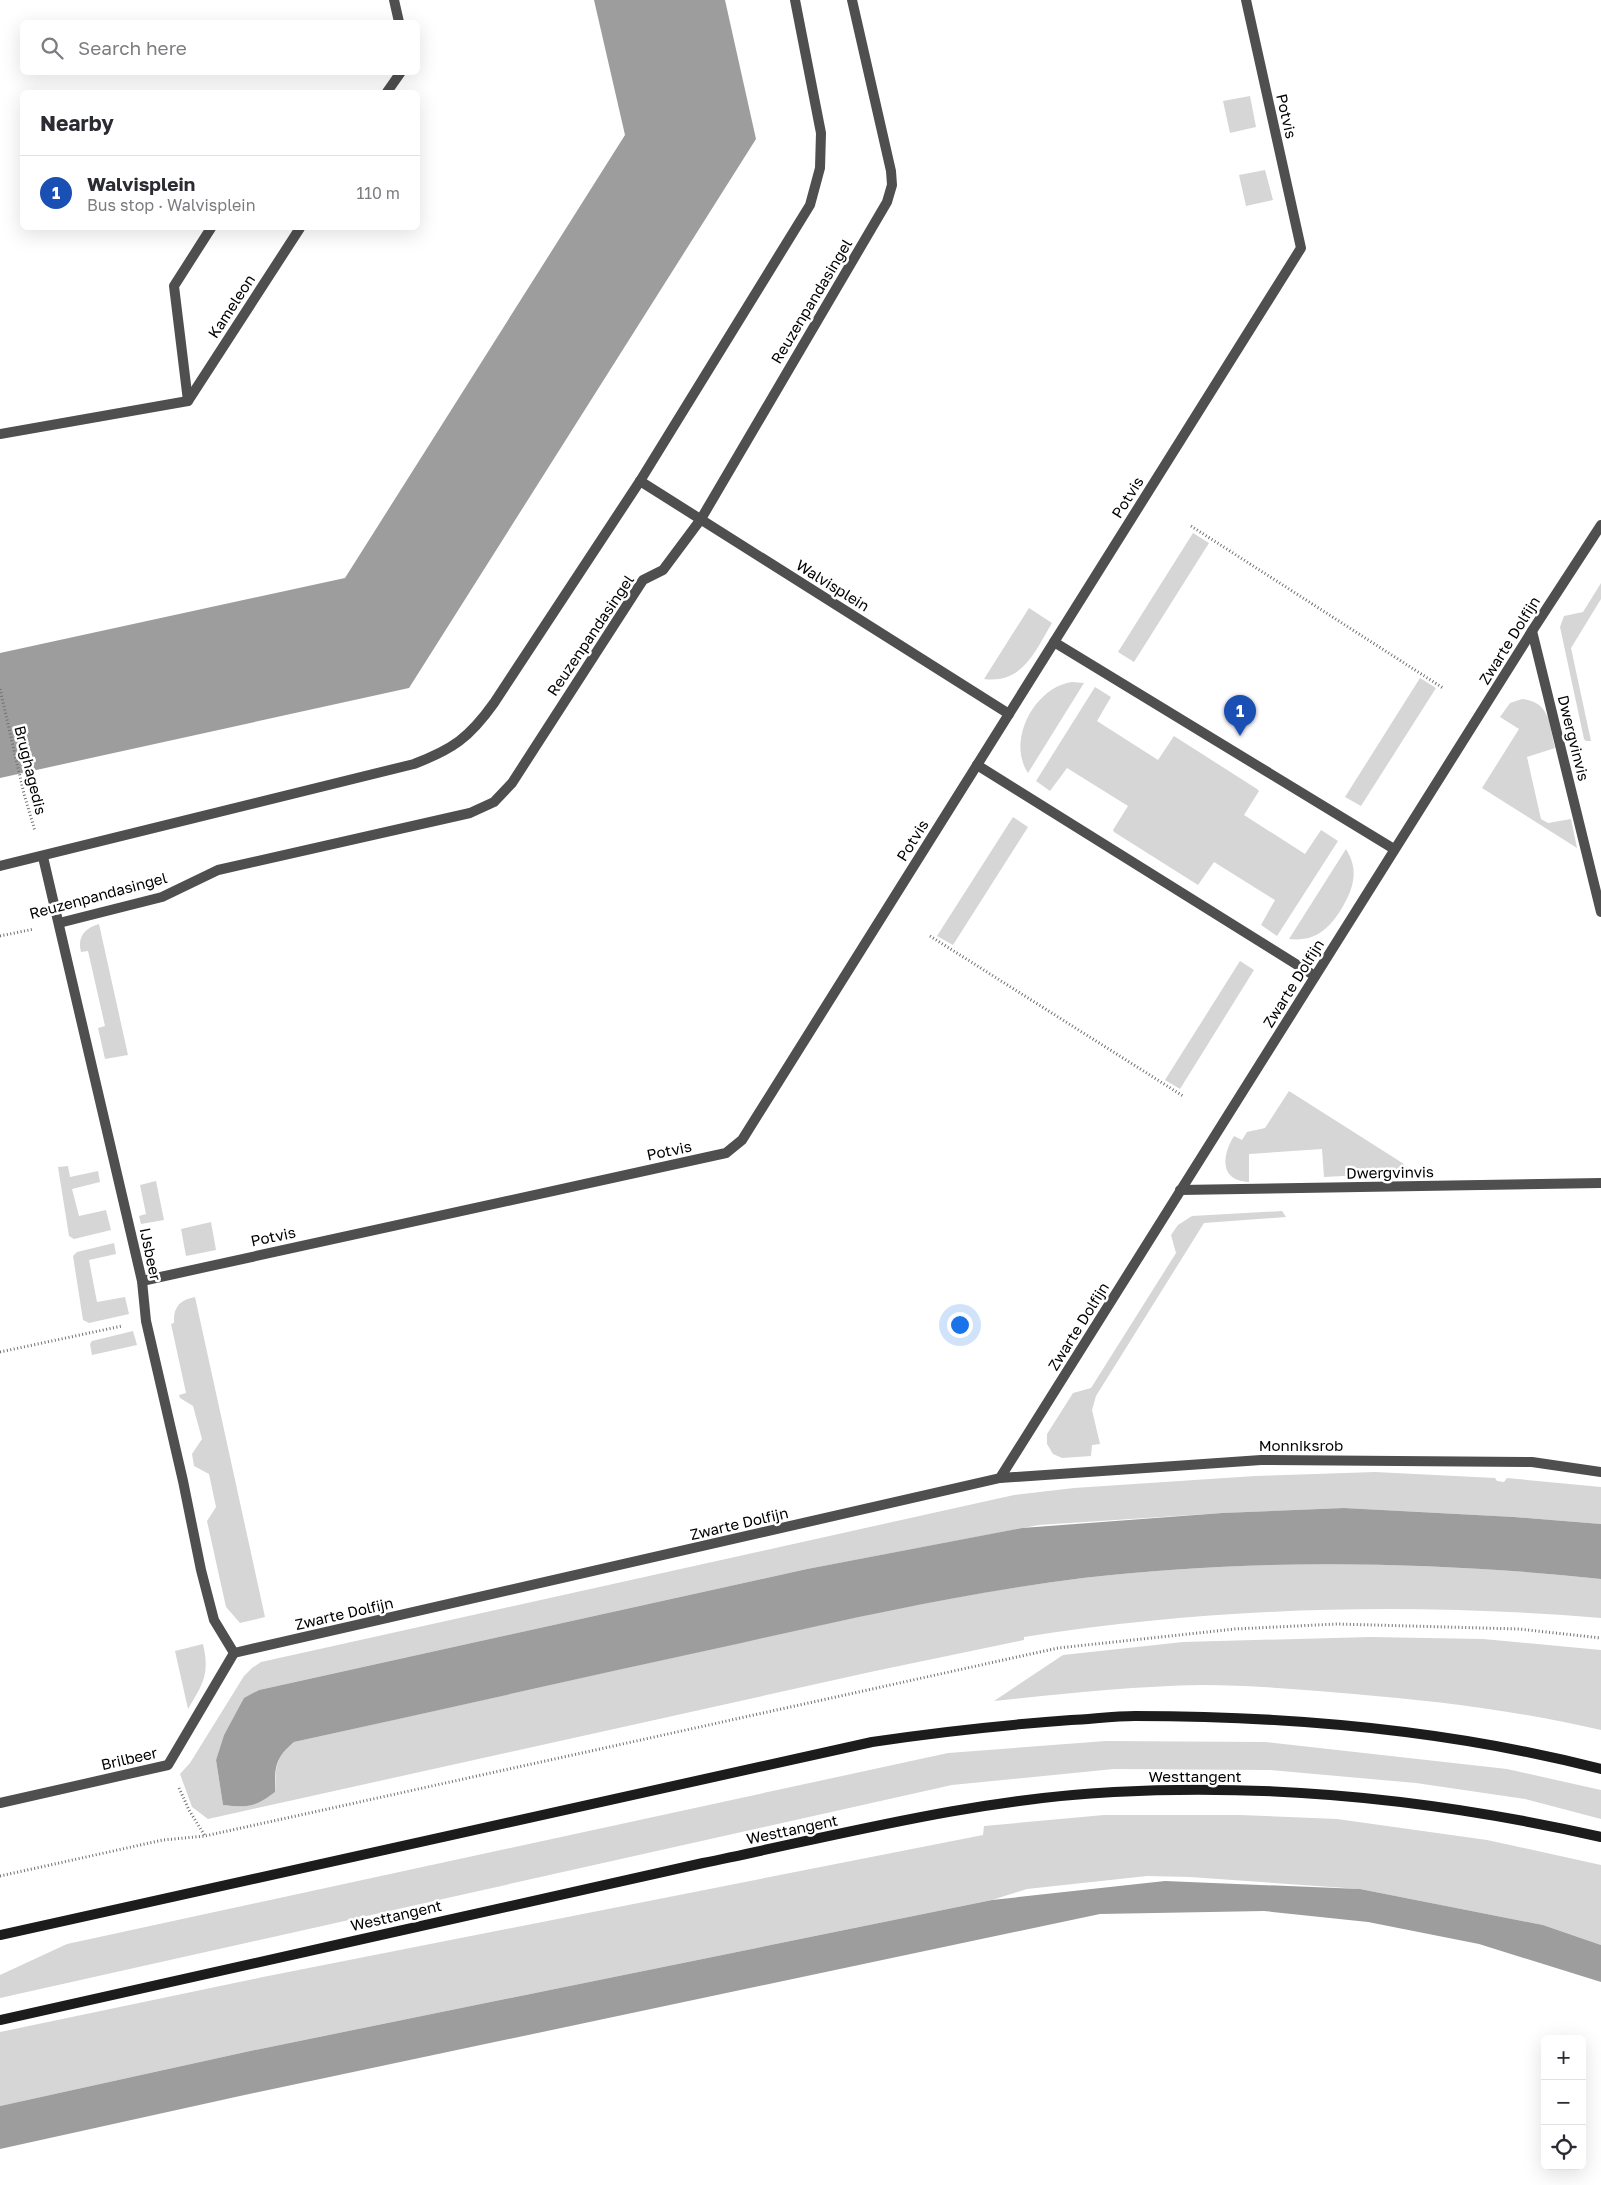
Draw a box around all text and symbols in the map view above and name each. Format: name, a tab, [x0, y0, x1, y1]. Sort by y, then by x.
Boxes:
search box	[20, 20, 420, 75]
icon: search	[38, 34, 66, 62]
text: Search here	[78, 36, 187, 59]
street label: Potvis	[1273, 92, 1301, 140]
text: Nearby	[40, 110, 114, 136]
text: Walvisplein	[87, 172, 195, 195]
text: 1	[52, 183, 60, 203]
text: 110 m	[356, 183, 400, 203]
text: Bus stop · Walvisplein	[87, 195, 256, 215]
street label: Reuzenpandasingel	[767, 235, 855, 366]
street label: Kameleon	[204, 271, 258, 341]
street label: Potvis	[1107, 473, 1147, 521]
street label: Walvisplein	[793, 555, 873, 615]
street label: Reuzenpandasingel	[543, 571, 637, 699]
street label: Zwarte Dolfijn	[1475, 593, 1543, 687]
street label: Dwergvinvis	[1555, 693, 1593, 783]
pin: 1	[1224, 695, 1256, 736]
street label: Brughagedis	[11, 724, 51, 816]
street label: Potvis	[892, 816, 932, 864]
street label: Reuzenpandasingel	[27, 868, 169, 922]
street label: Zwarte Dolfijn	[1259, 936, 1327, 1030]
street label: Potvis	[645, 1136, 693, 1164]
street label: Dwergvinvis	[1346, 1162, 1434, 1182]
street label: Potvis	[249, 1222, 297, 1250]
street label: IJsbeer	[137, 1226, 165, 1282]
street label: Zwarte Dolfijn	[1044, 1279, 1112, 1373]
your location	[947, 1312, 973, 1338]
street label: Monniksrob	[1259, 1436, 1343, 1454]
street label: Zwarte Dolfijn	[688, 1503, 790, 1543]
street label: Zwarte Dolfijn	[293, 1593, 395, 1633]
street label: Brilbeer	[99, 1743, 159, 1773]
street label: Westtangent	[1148, 1767, 1242, 1785]
street label: Westtangent	[745, 1811, 839, 1847]
street label: Westtangent	[349, 1896, 443, 1934]
map controls	[1541, 2035, 1586, 2170]
button: +	[1541, 2035, 1586, 2080]
button: −	[1541, 2080, 1586, 2125]
button: locate	[1541, 2125, 1586, 2170]

